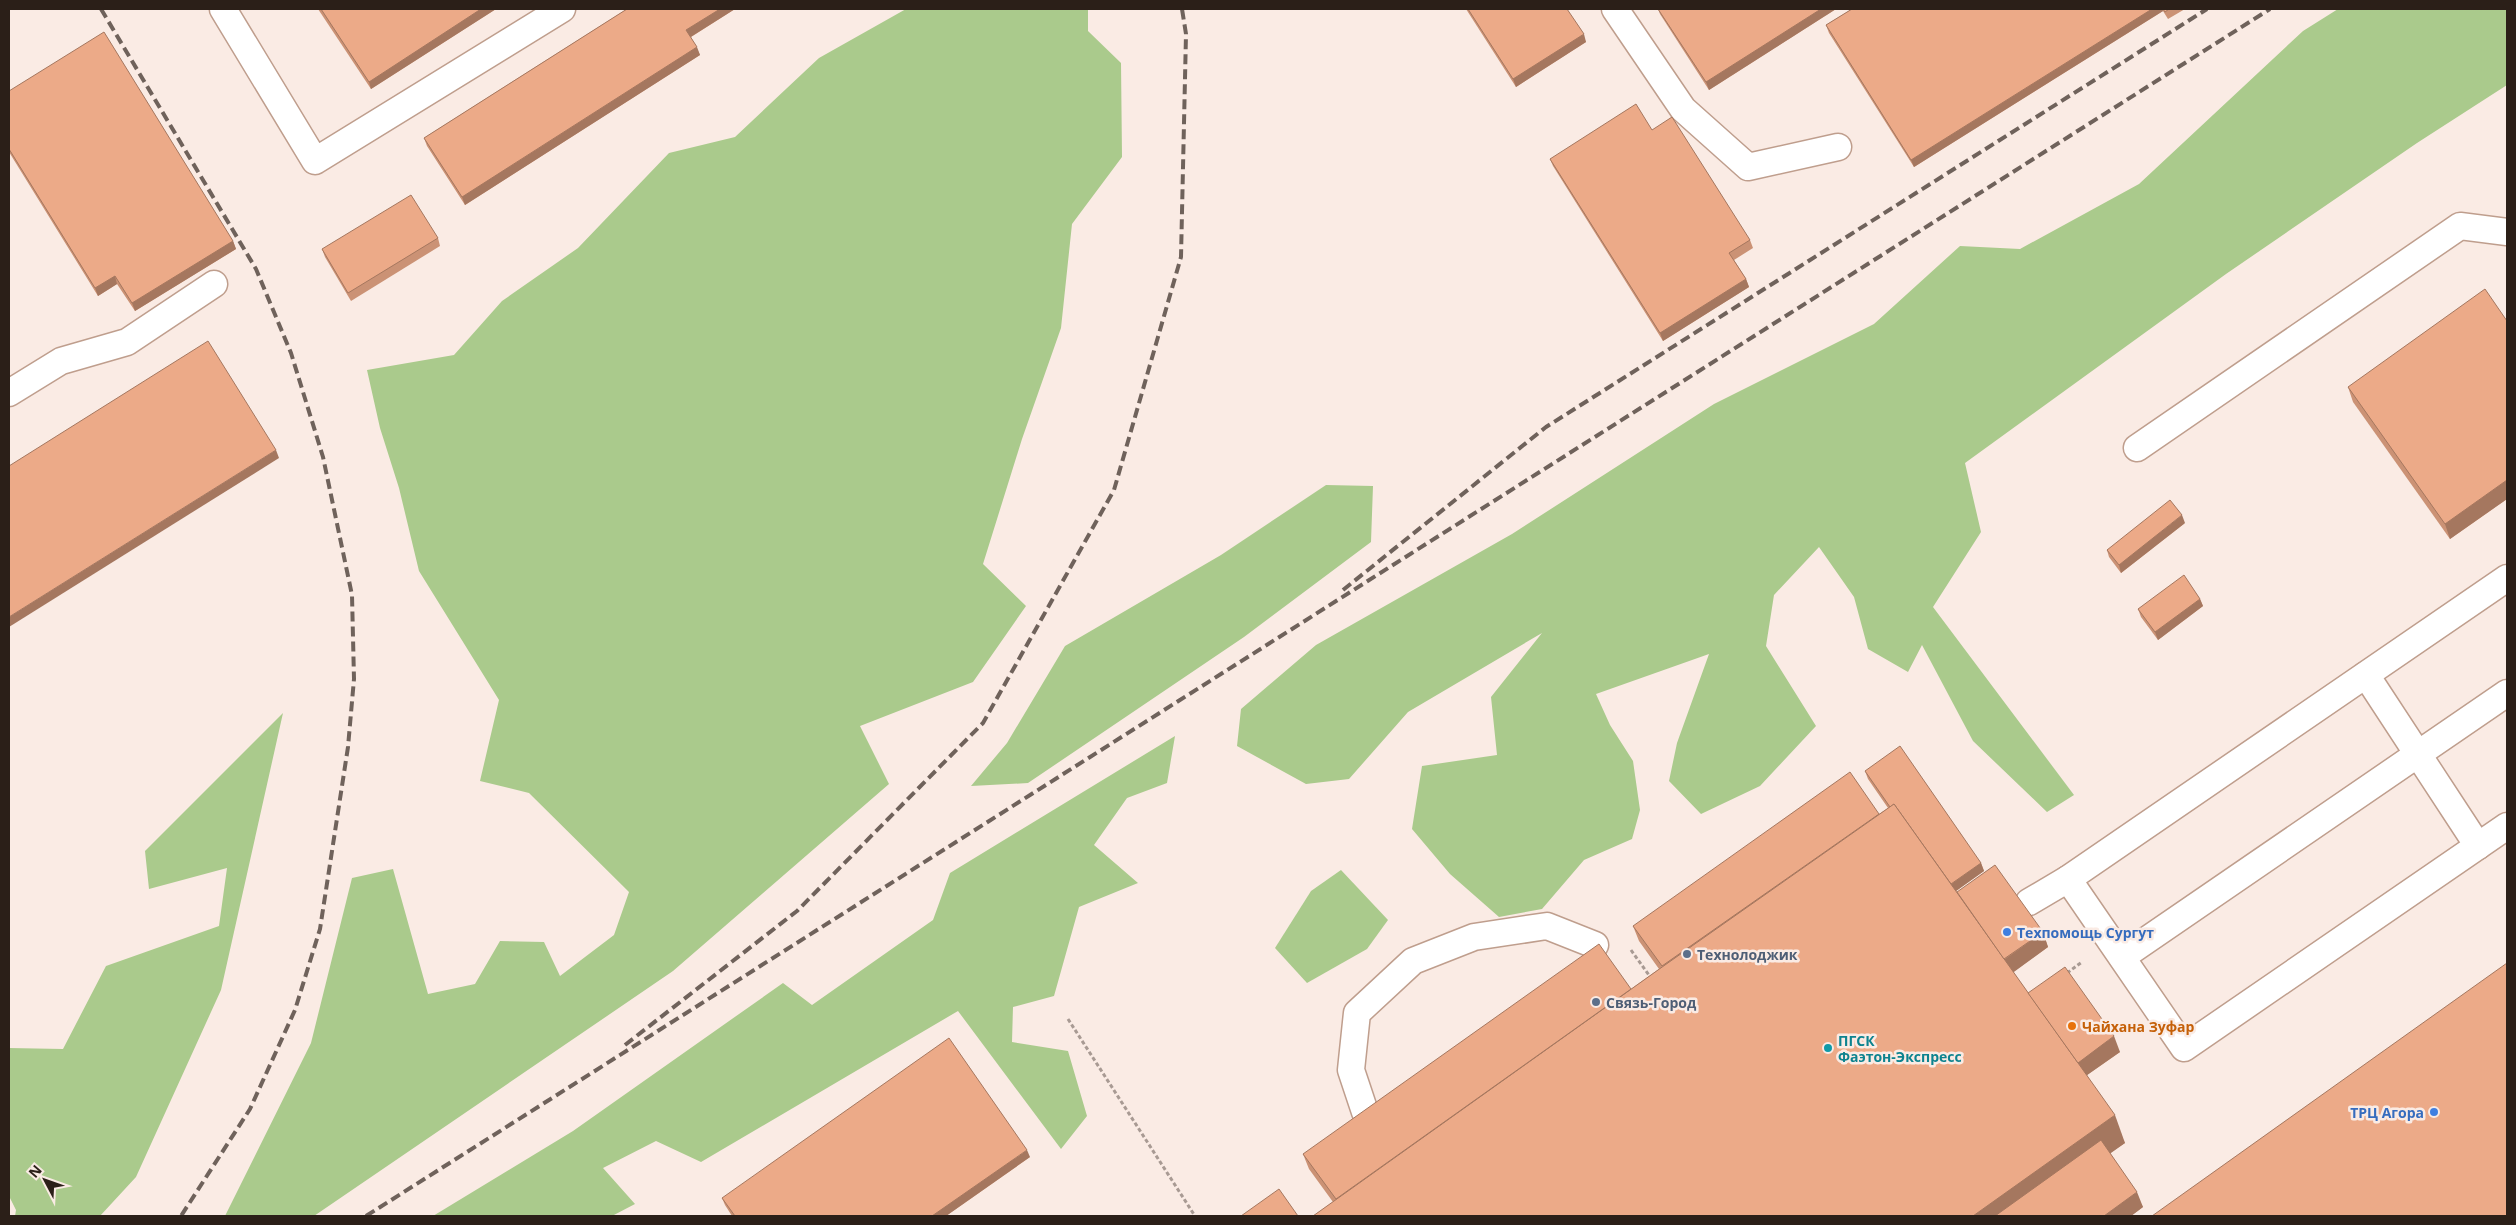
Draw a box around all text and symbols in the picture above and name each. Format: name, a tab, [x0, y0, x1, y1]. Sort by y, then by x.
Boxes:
place label: Техпомощь Сургут	[2017, 923, 2154, 942]
marker: Техпомощь Сургут	[2001, 926, 2013, 938]
place label: Технолоджик	[1697, 945, 1798, 964]
marker: Технолоджик	[1681, 948, 1693, 960]
place label: Связь-Город	[1606, 993, 1697, 1012]
marker: Связь-Город	[1590, 996, 1602, 1008]
place label: Чайхана Зуфар	[2082, 1017, 2195, 1036]
marker: Чайхана Зуфар	[2066, 1020, 2078, 1032]
place label: ПГСК Фаэтон-Экспресс	[1838, 1031, 1962, 1066]
marker: ПГСК Фаэтон-Экспресс	[1822, 1042, 1834, 1054]
place label: ТРЦ Агора	[2350, 1103, 2424, 1122]
marker: ТРЦ Агора	[2428, 1106, 2440, 1118]
north arrow	[20, 1155, 70, 1205]
text: N	[24, 1161, 46, 1182]

